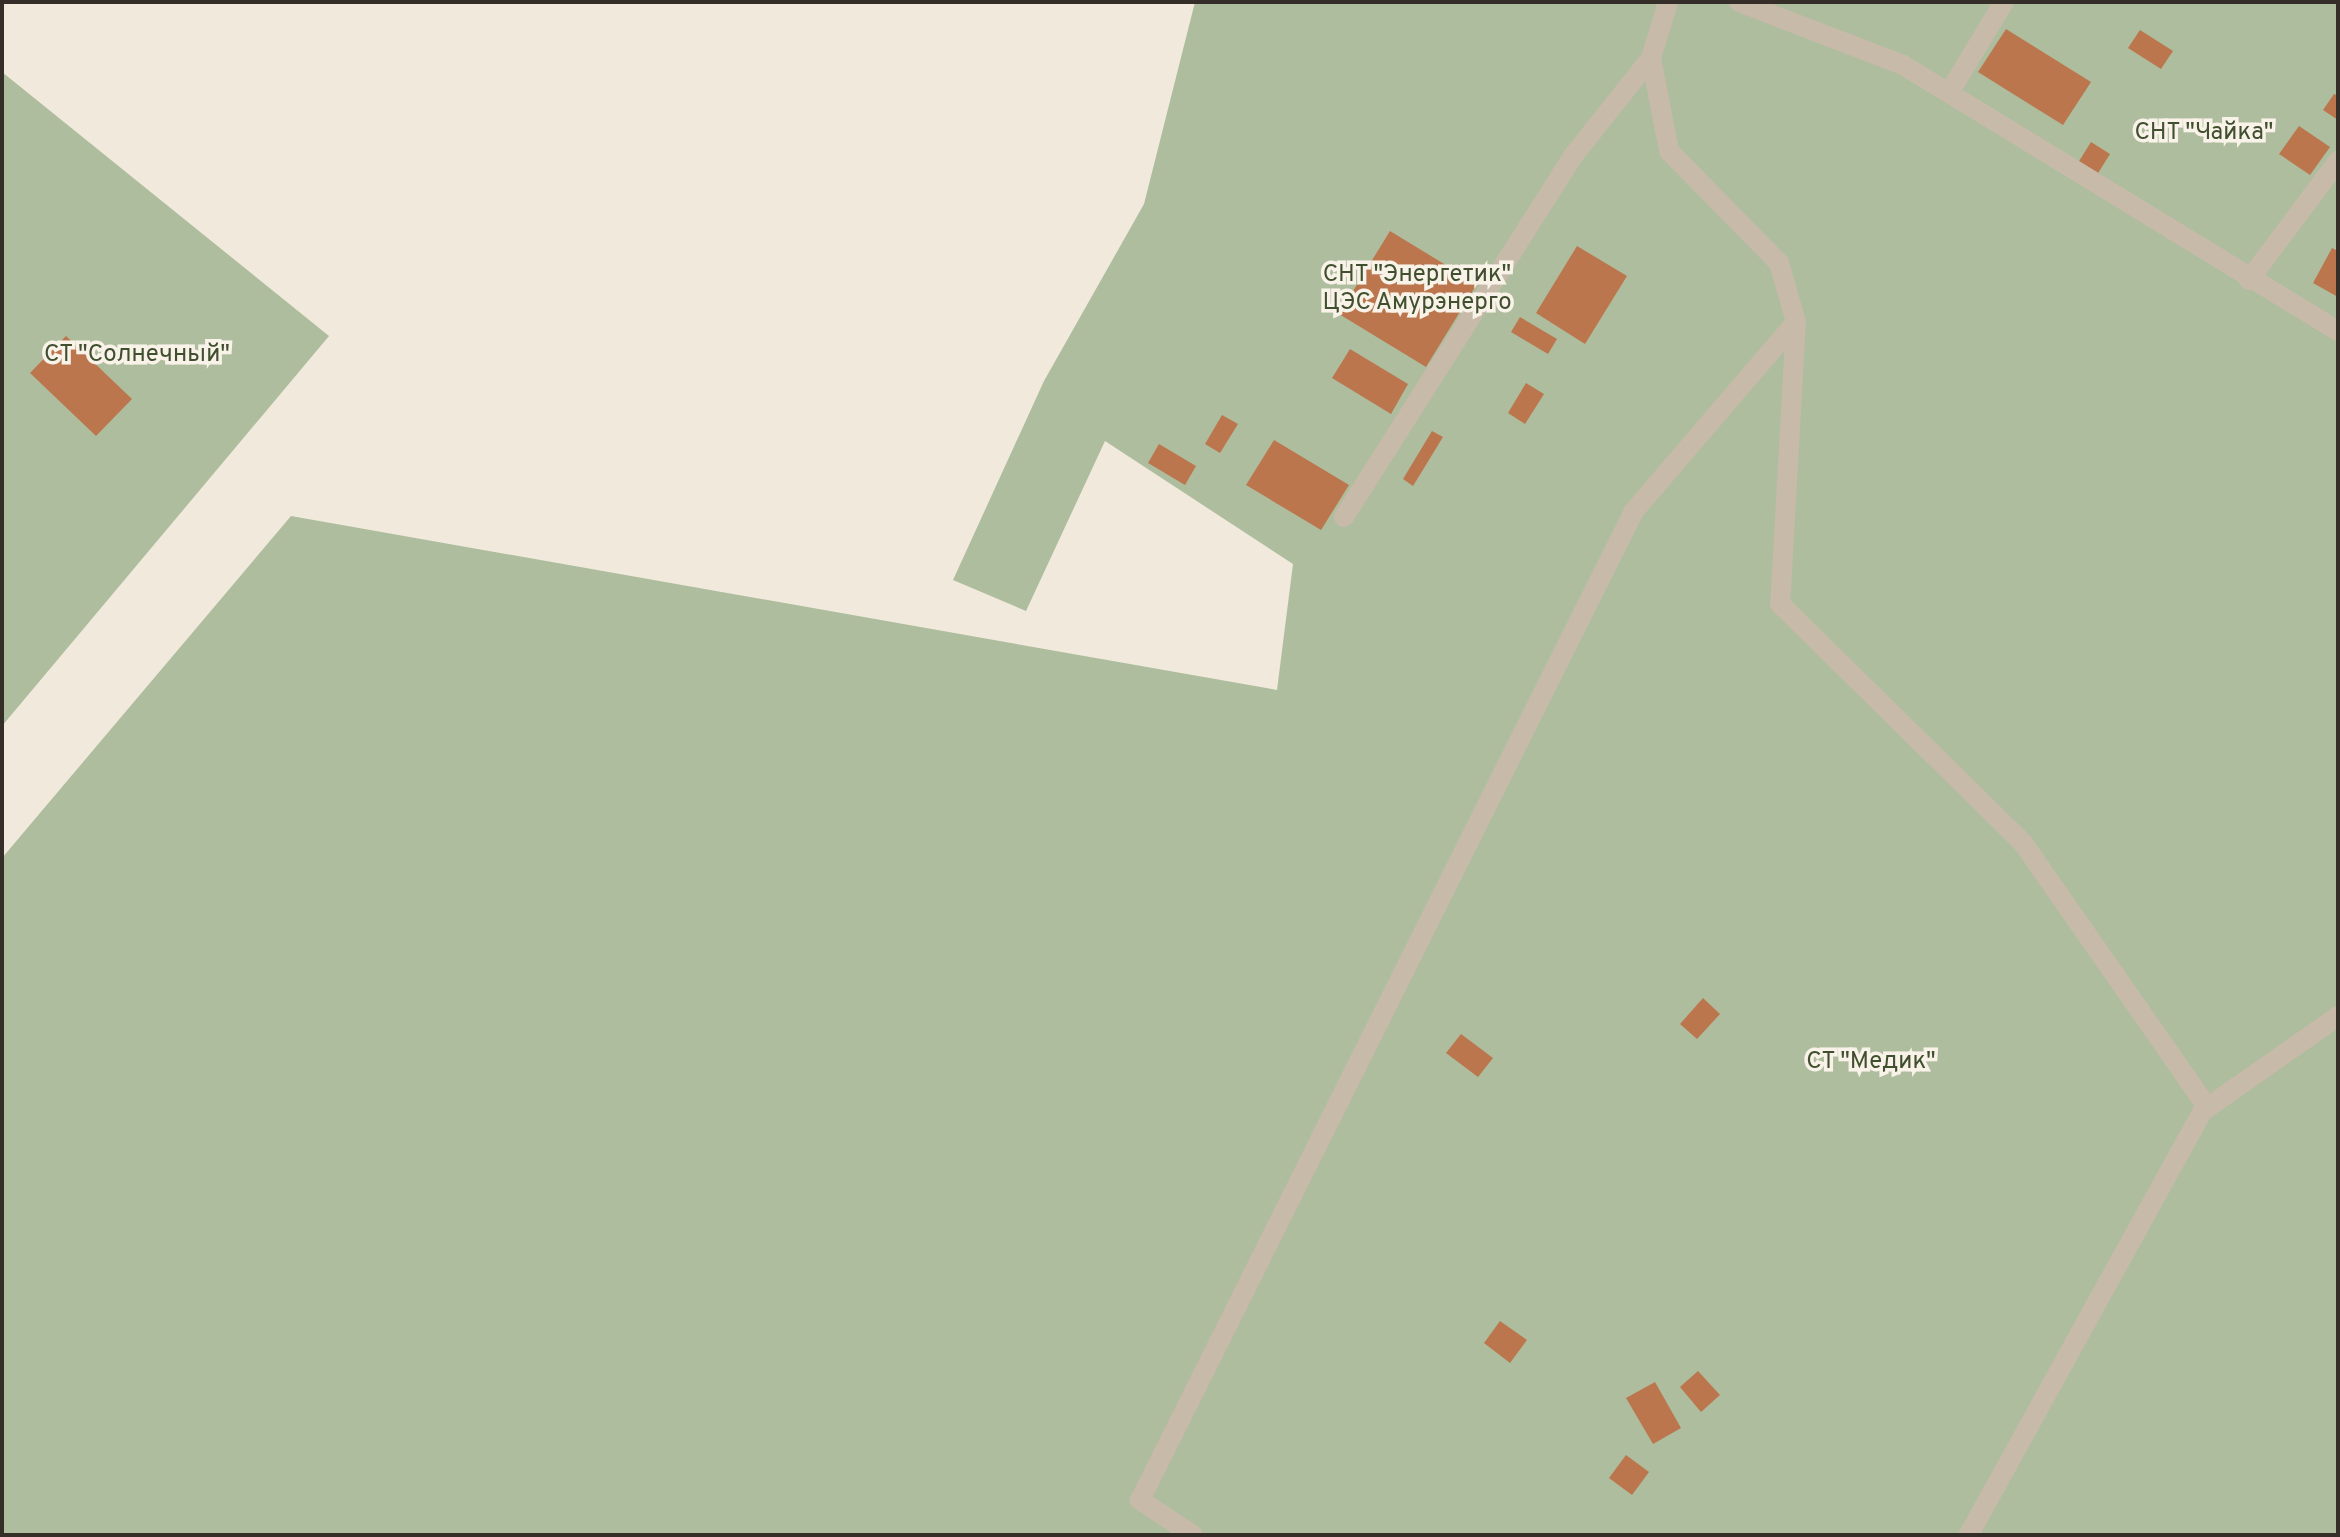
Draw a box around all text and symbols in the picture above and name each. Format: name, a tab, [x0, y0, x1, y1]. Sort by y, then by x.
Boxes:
park label: СНТ "Чайка"	[2134, 120, 2274, 148]
park label: СНТ "Энергетик" ЦЭС Амурэнерго	[1322, 262, 1512, 318]
park label: СТ "Солнечный"	[44, 342, 230, 370]
park label: СТ "Медик"	[1806, 1049, 1936, 1077]

